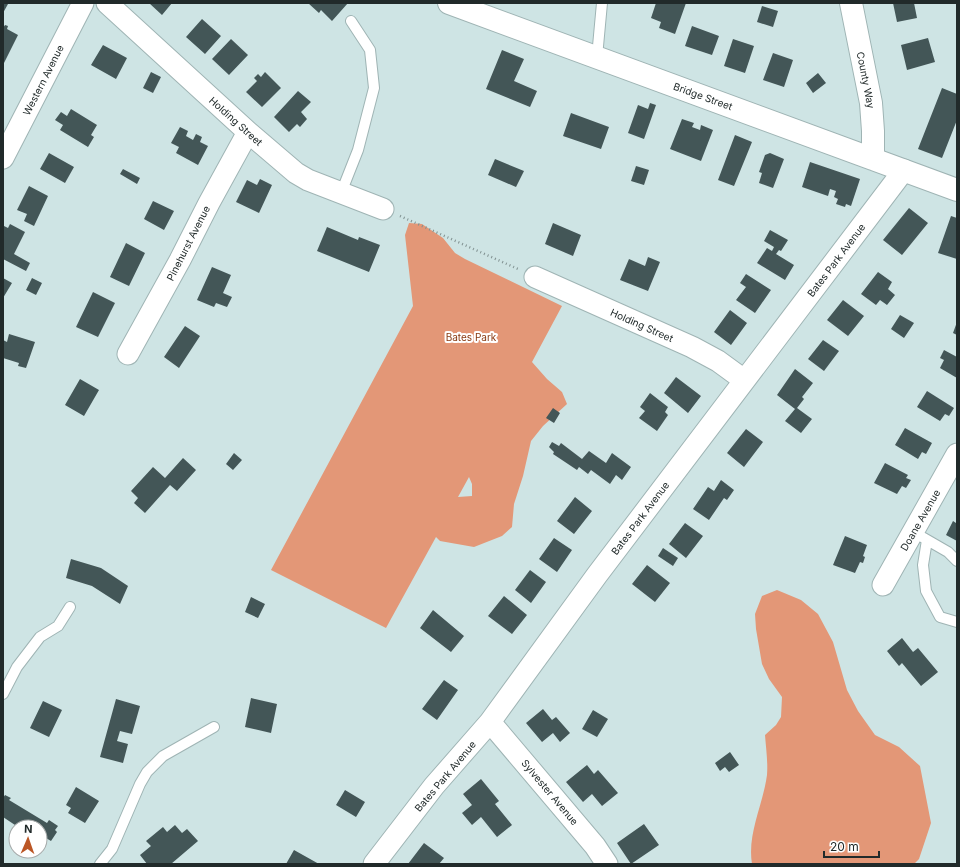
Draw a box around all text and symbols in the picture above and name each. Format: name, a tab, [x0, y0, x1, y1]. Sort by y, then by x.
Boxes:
street label: Western Avenue	[20, 43, 66, 117]
street label: County Way	[855, 51, 877, 110]
street label: Bridge Street	[672, 80, 735, 112]
street label: Holding Street	[207, 94, 266, 149]
street label: Pinehurst Avenue	[164, 203, 212, 283]
street label: Bates Park Avenue	[805, 221, 868, 299]
street label: Holding Street	[609, 306, 676, 344]
park label: Bates Park	[446, 331, 497, 343]
street label: Bates Park Avenue	[609, 479, 672, 557]
street label: Doane Avenue	[898, 487, 942, 553]
street label: Bates Park Avenue	[412, 738, 478, 814]
street label: Sylvester Avenue	[519, 757, 581, 827]
north arrow	[8, 819, 48, 859]
text: N	[24, 822, 33, 836]
scale bar	[824, 833, 879, 859]
text: 20 m	[830, 839, 859, 854]

